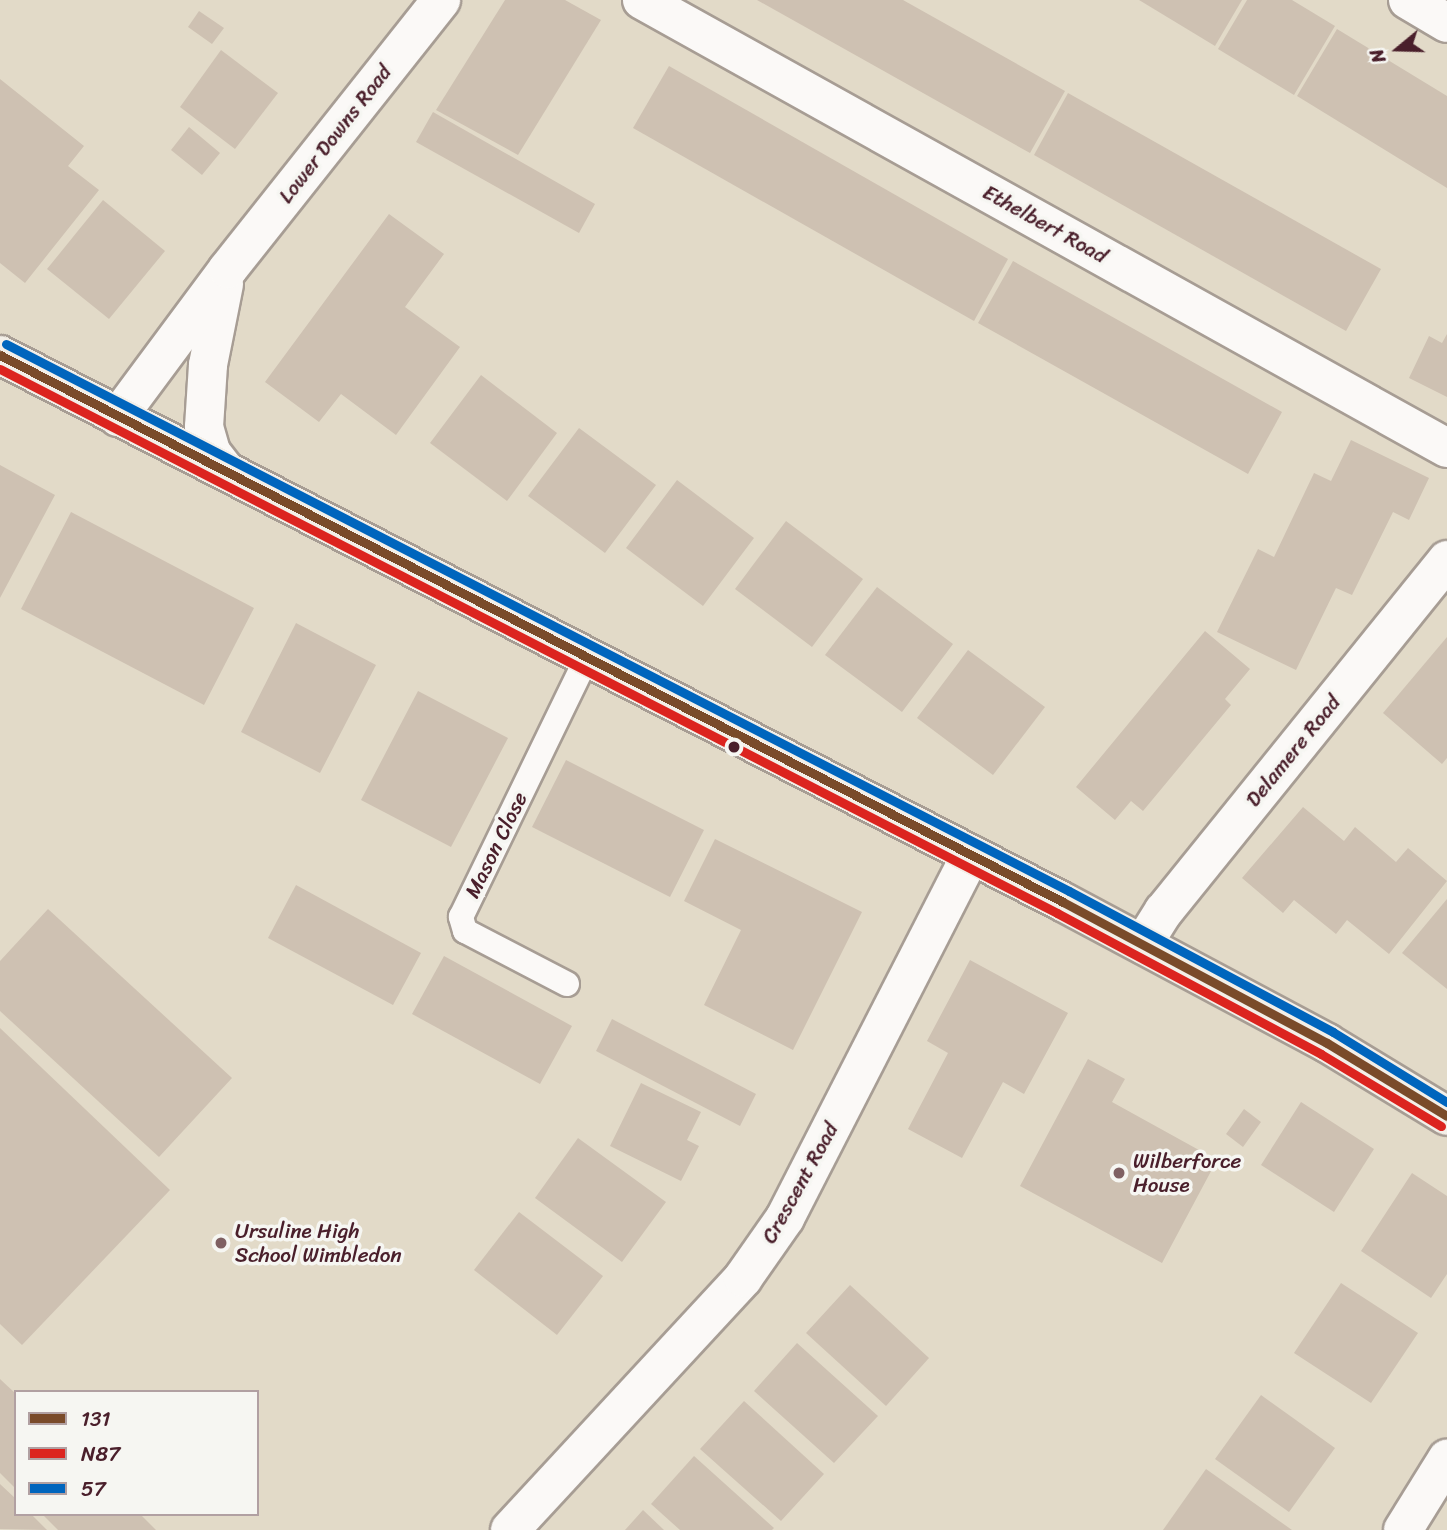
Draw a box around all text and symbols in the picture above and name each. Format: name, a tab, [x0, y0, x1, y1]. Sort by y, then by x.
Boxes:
north arrow	[1363, 14, 1433, 84]
text: N	[1360, 44, 1395, 68]
street label: Lower Downs Road	[273, 60, 397, 208]
street label: Ethelbert Road	[978, 179, 1112, 269]
street label: Delamere Road	[1240, 690, 1346, 812]
unlabelled marker	[727, 740, 741, 754]
street label: Mason Close	[459, 788, 533, 902]
street label: Crescent Road	[756, 1118, 844, 1248]
place label: Wilberforce House	[1133, 1148, 1241, 1198]
marker: Wilberforce House	[1111, 1165, 1127, 1181]
place label: Ursuline High School Wimbledon	[235, 1218, 401, 1268]
marker: Ursuline High School Wimbledon	[213, 1235, 229, 1251]
legend	[14, 1390, 259, 1516]
text: 131	[81, 1400, 111, 1438]
text: N87	[81, 1435, 120, 1473]
text: 57	[81, 1470, 106, 1508]

